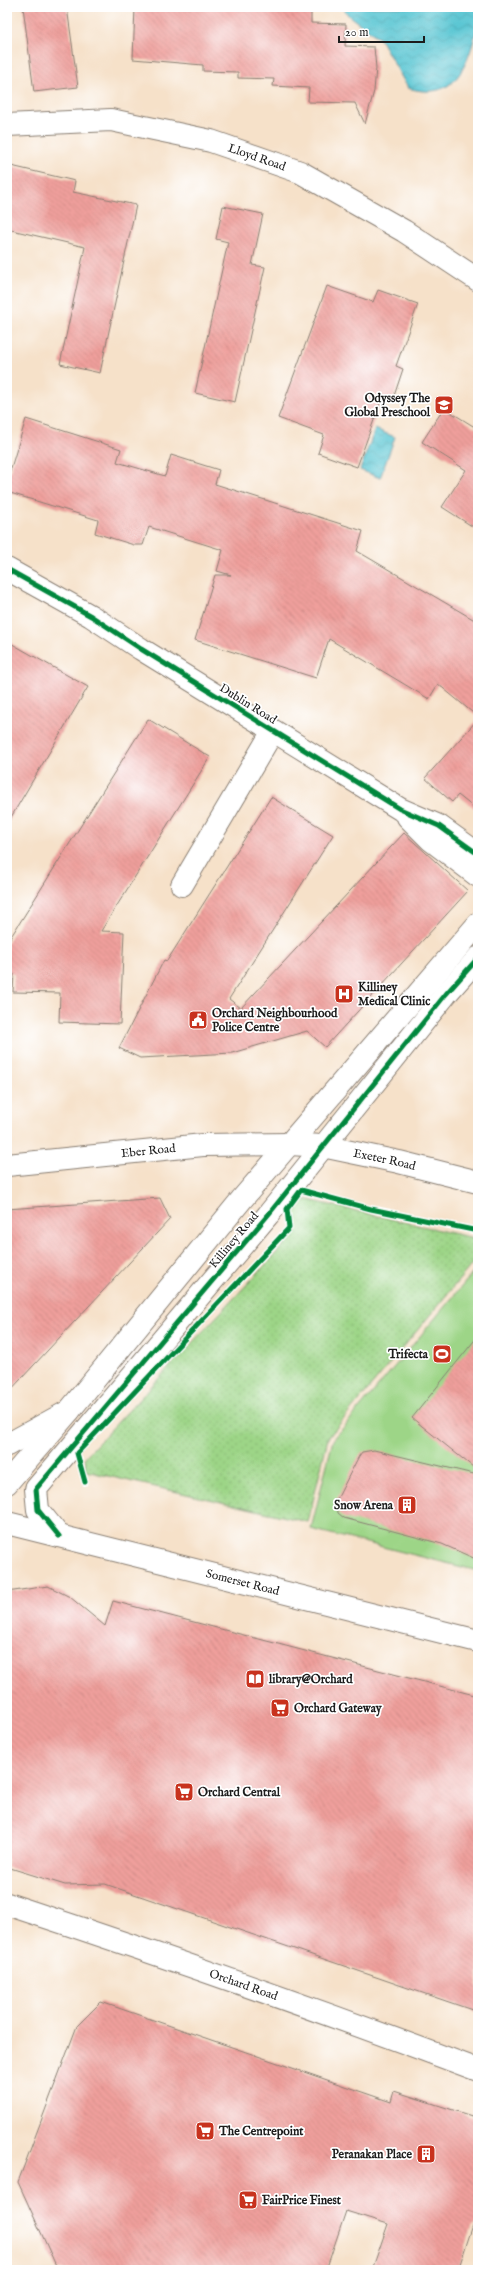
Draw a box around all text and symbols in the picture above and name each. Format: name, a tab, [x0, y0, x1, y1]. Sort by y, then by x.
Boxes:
scale bar	[339, 18, 424, 44]
text: 20 m	[345, 25, 368, 40]
street label: Lloyd Road	[226, 140, 288, 174]
place label: Odyssey The Global Preschool	[345, 391, 431, 420]
school or university icon: Odyssey The Global Preschool	[433, 394, 455, 416]
street label: Dublin Road	[217, 680, 280, 728]
place label: Killiney Medical Clinic	[358, 980, 431, 1009]
hospital icon: Killiney Medical Clinic	[333, 983, 355, 1005]
place label: Orchard Neighbourhood Police Centre	[212, 1006, 338, 1035]
public building icon: Orchard Neighbourhood Police Centre	[187, 1009, 209, 1031]
street label: Eber Road	[120, 1140, 177, 1161]
street label: Exeter Road	[352, 1145, 418, 1174]
street label: Killiney Road	[206, 1208, 262, 1271]
sports icon: Trifecta	[431, 1343, 453, 1365]
place label: Trifecta	[387, 1347, 429, 1362]
building icon: Snow Arena	[396, 1494, 418, 1516]
place label: Snow Arena	[334, 1498, 394, 1513]
street label: Somerset Road	[204, 1566, 282, 1599]
library icon: library@Orchard	[244, 1668, 266, 1690]
place label: library@Orchard	[268, 1672, 353, 1688]
supermarket icon: Orchard Gateway	[269, 1697, 291, 1719]
place label: Orchard Gateway	[294, 1701, 383, 1717]
supermarket icon: Orchard Central	[173, 1781, 195, 1803]
place label: Orchard Central	[198, 1785, 281, 1800]
street label: Orchard Road	[207, 1966, 281, 2004]
supermarket icon: The Centrepoint	[194, 2120, 216, 2142]
place label: The Centrepoint	[218, 2124, 304, 2140]
building icon: Peranakan Place	[415, 2143, 437, 2165]
place label: Peranakan Place	[332, 2147, 412, 2162]
supermarket icon: FairPrice Finest	[237, 2189, 259, 2211]
place label: FairPrice Finest	[262, 2193, 342, 2208]

